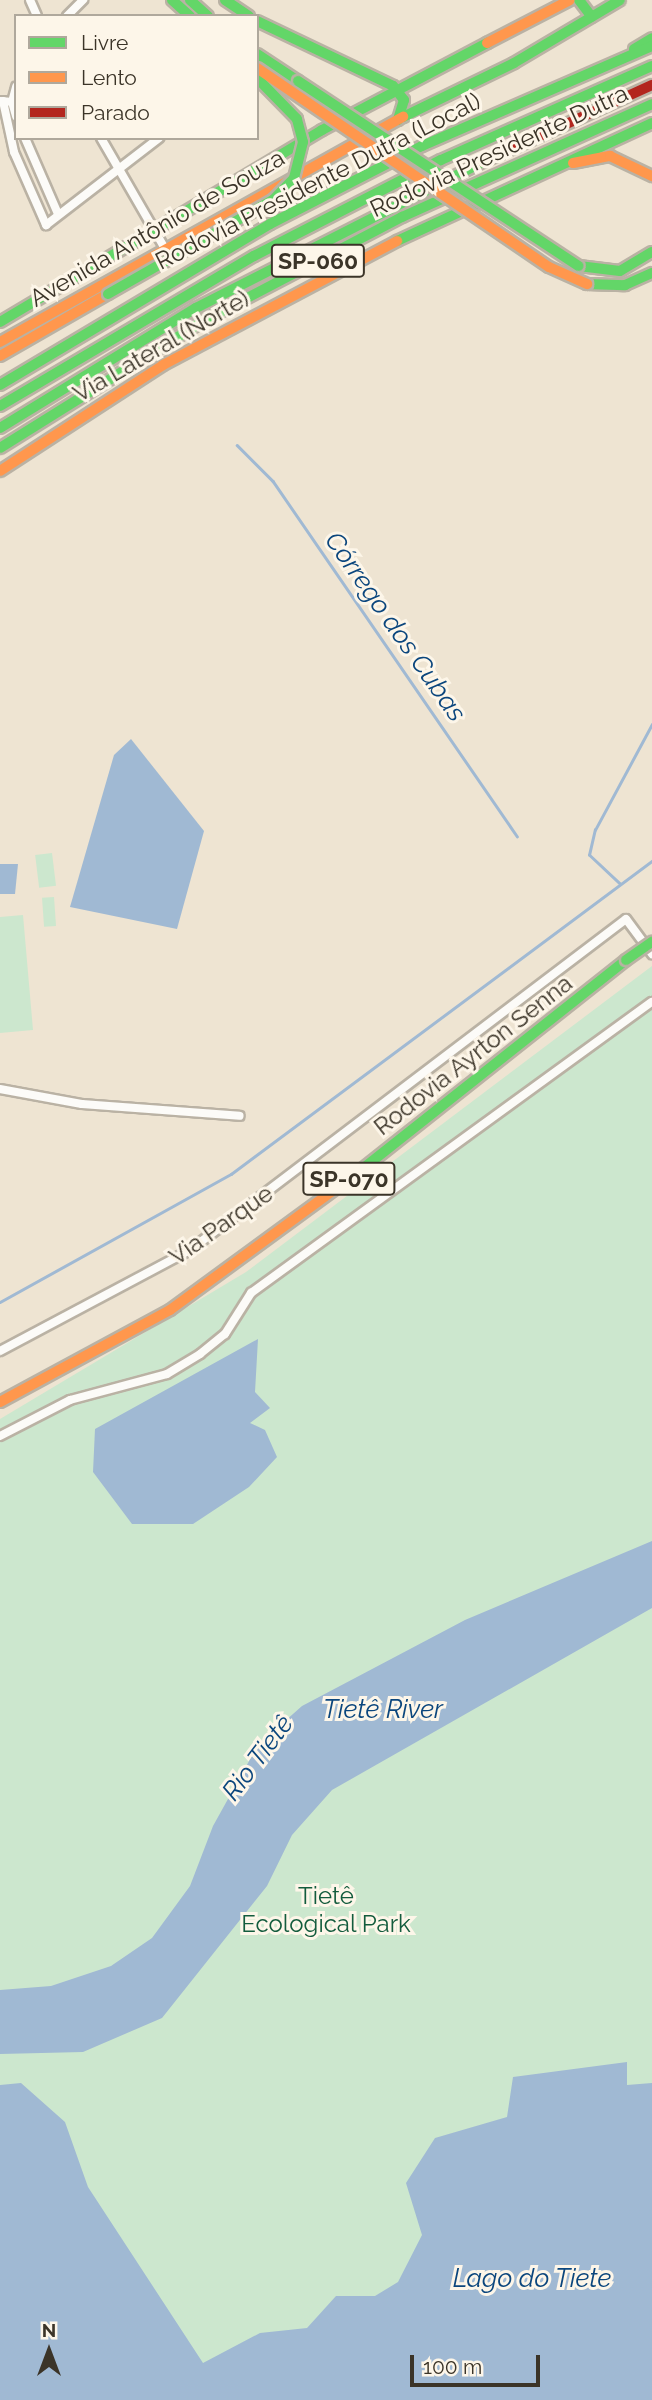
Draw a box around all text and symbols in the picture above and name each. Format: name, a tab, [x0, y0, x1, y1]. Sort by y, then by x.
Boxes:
legend	[14, 14, 259, 140]
text: Livre	[81, 30, 128, 55]
text: Lento	[81, 65, 137, 90]
street label: Rodovia Presidente Dutra	[365, 79, 633, 223]
street label: Rodovia Presidente Dutra (Local)	[151, 86, 485, 276]
text: Parado	[81, 100, 150, 125]
street label: Avenida Antônio de Souza	[24, 143, 290, 313]
road number: SP-060	[271, 242, 365, 280]
street label: Via Lateral (Norte)	[68, 284, 254, 408]
water label: Córrego dos Cubas	[318, 526, 472, 728]
street label: Rodovia Ayrton Senna	[368, 968, 578, 1142]
road number: SP-070	[302, 1160, 396, 1198]
street label: Via Parque	[164, 1179, 278, 1271]
water label: Tietê River	[323, 1694, 443, 1726]
water label: Rio Tietê	[216, 1709, 300, 1807]
park label: Tietê Ecological Park	[241, 1882, 411, 1938]
water label: Lago do Tiete	[452, 2263, 612, 2295]
north arrow	[14, 2316, 84, 2386]
text: N	[42, 2319, 56, 2341]
scale bar	[414, 2340, 544, 2384]
text: 100 m	[423, 2354, 482, 2379]

